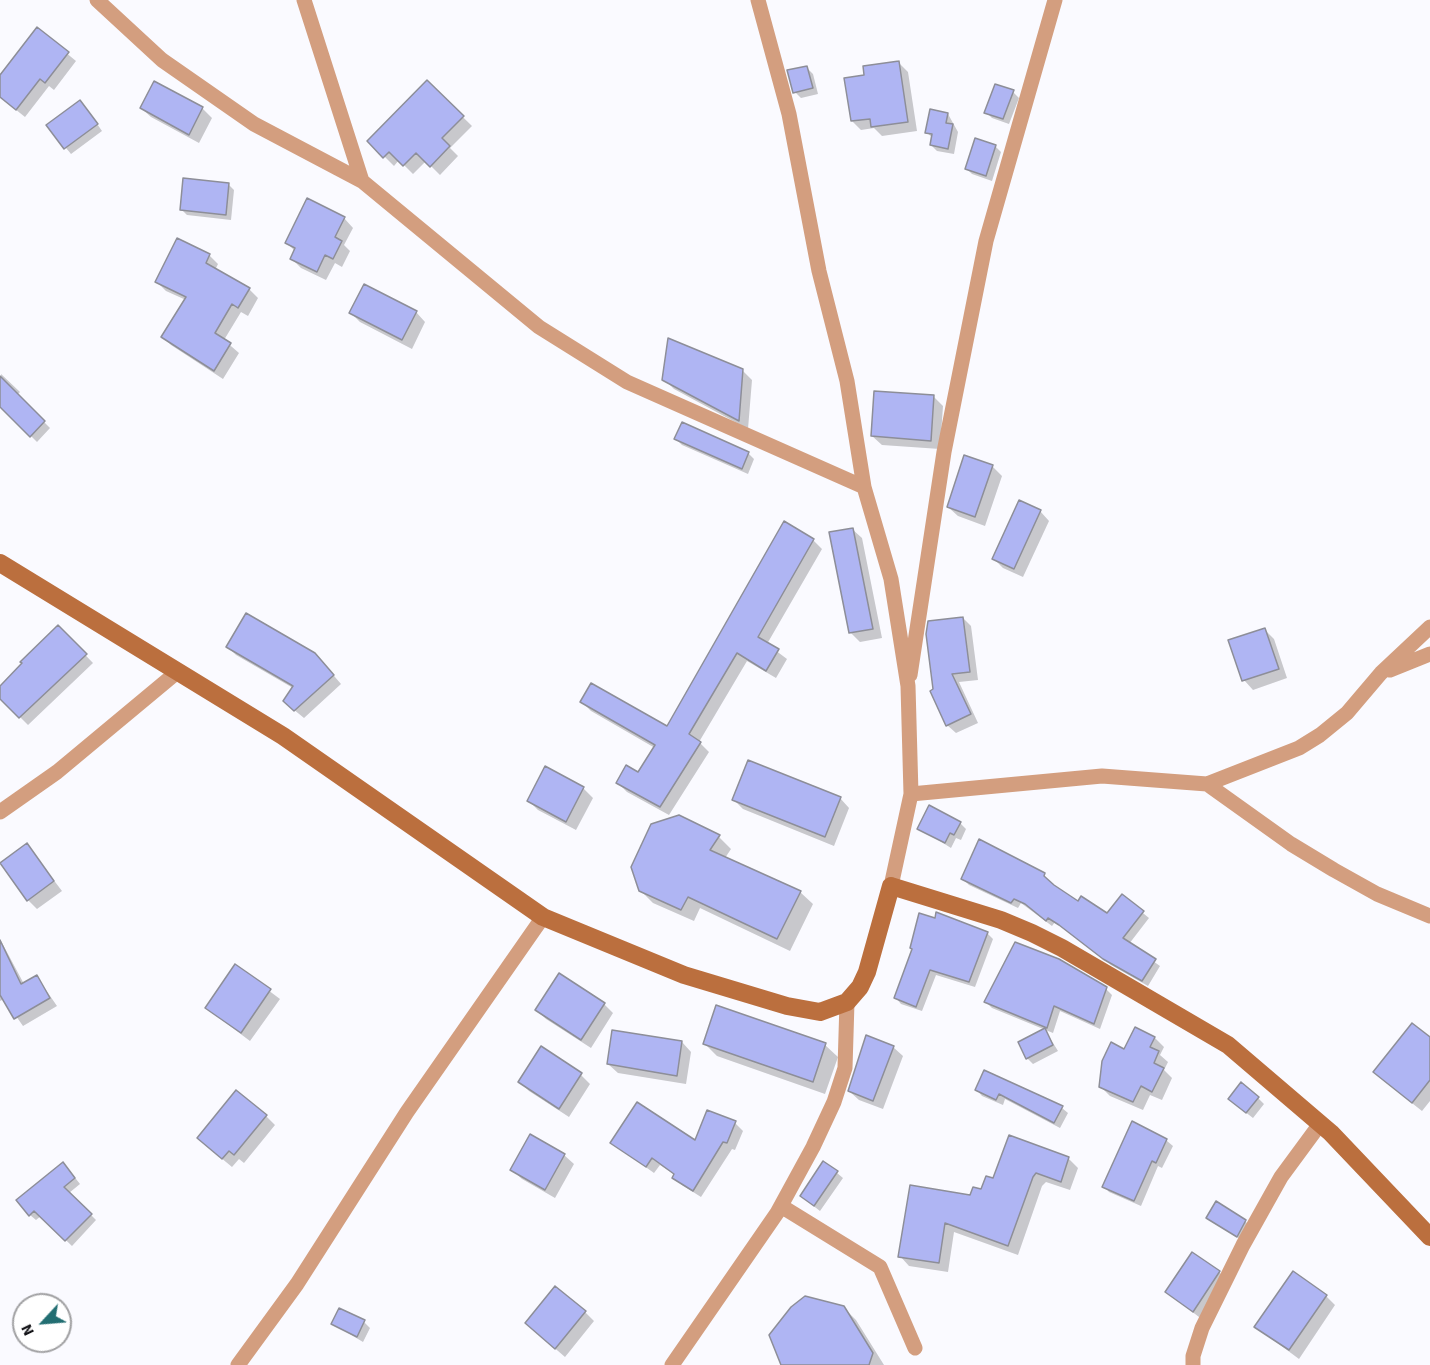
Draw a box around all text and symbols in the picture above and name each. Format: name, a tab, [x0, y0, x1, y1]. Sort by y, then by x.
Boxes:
north arrow	[12, 1293, 72, 1353]
text: N	[15, 1320, 40, 1340]

